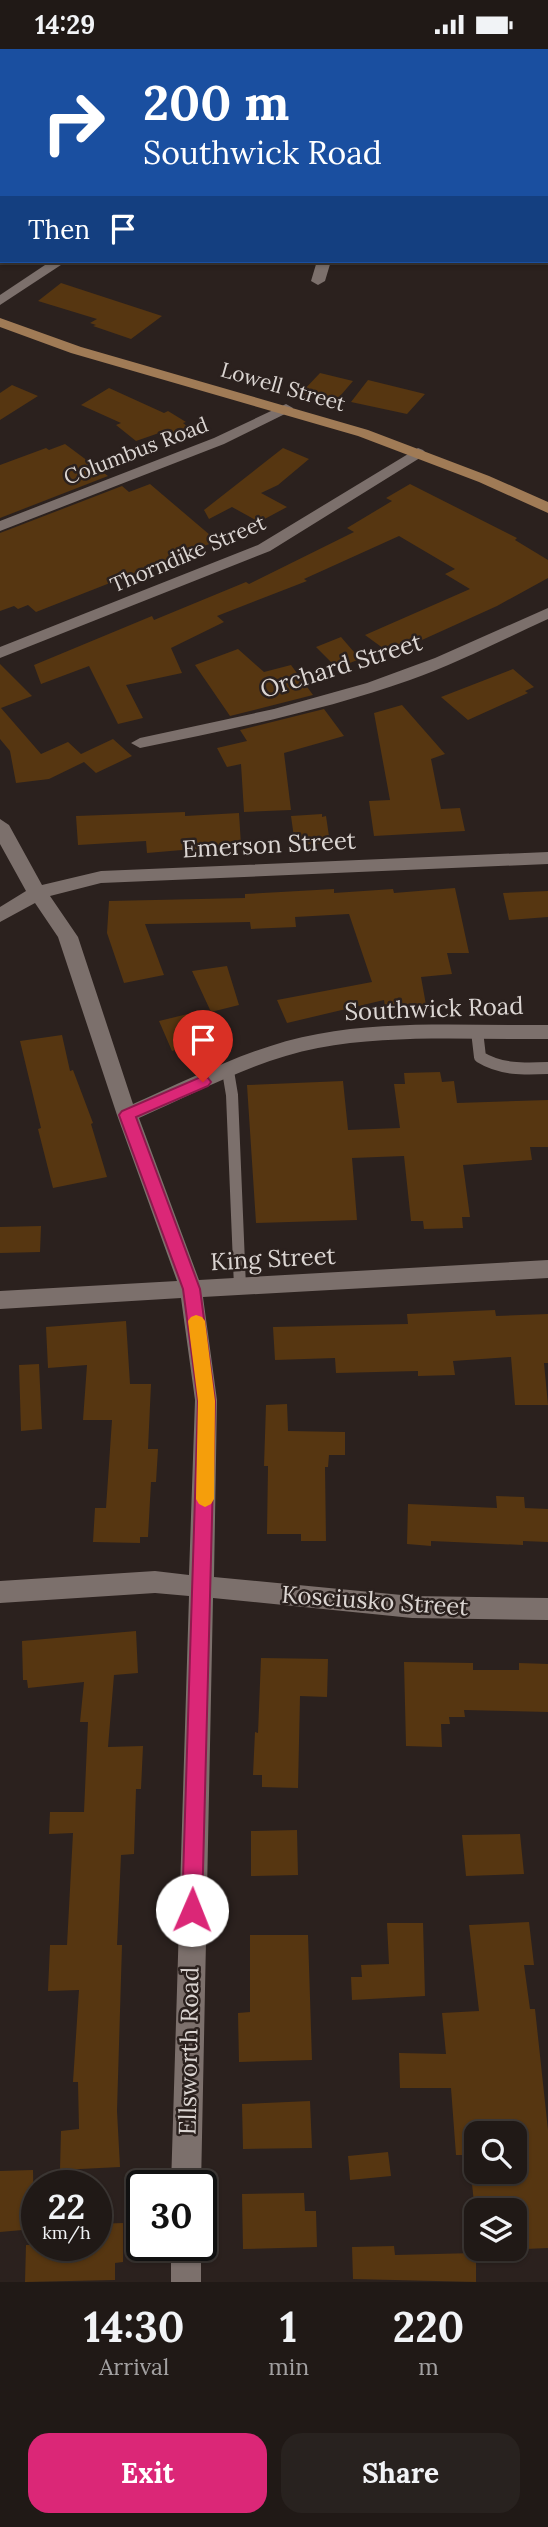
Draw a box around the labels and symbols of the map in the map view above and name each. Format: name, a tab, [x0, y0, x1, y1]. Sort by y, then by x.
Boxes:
street label: Lowell Street	[218, 356, 350, 417]
street label: Columbus Road	[60, 411, 212, 491]
street label: Thorndike Street	[106, 508, 270, 598]
street label: Orchard Street	[256, 626, 426, 705]
street label: Emerson Street	[181, 824, 357, 865]
street label: Southwick Road	[344, 990, 524, 1027]
pin	[173, 1010, 233, 1082]
street label: King Street	[210, 1240, 337, 1277]
street label: Kosciusko Street	[281, 1579, 470, 1623]
position arrow	[155, 1873, 229, 1947]
street label: Ellsworth Road	[172, 1967, 205, 2135]
speed limit sign: 30	[126, 2170, 217, 2261]

